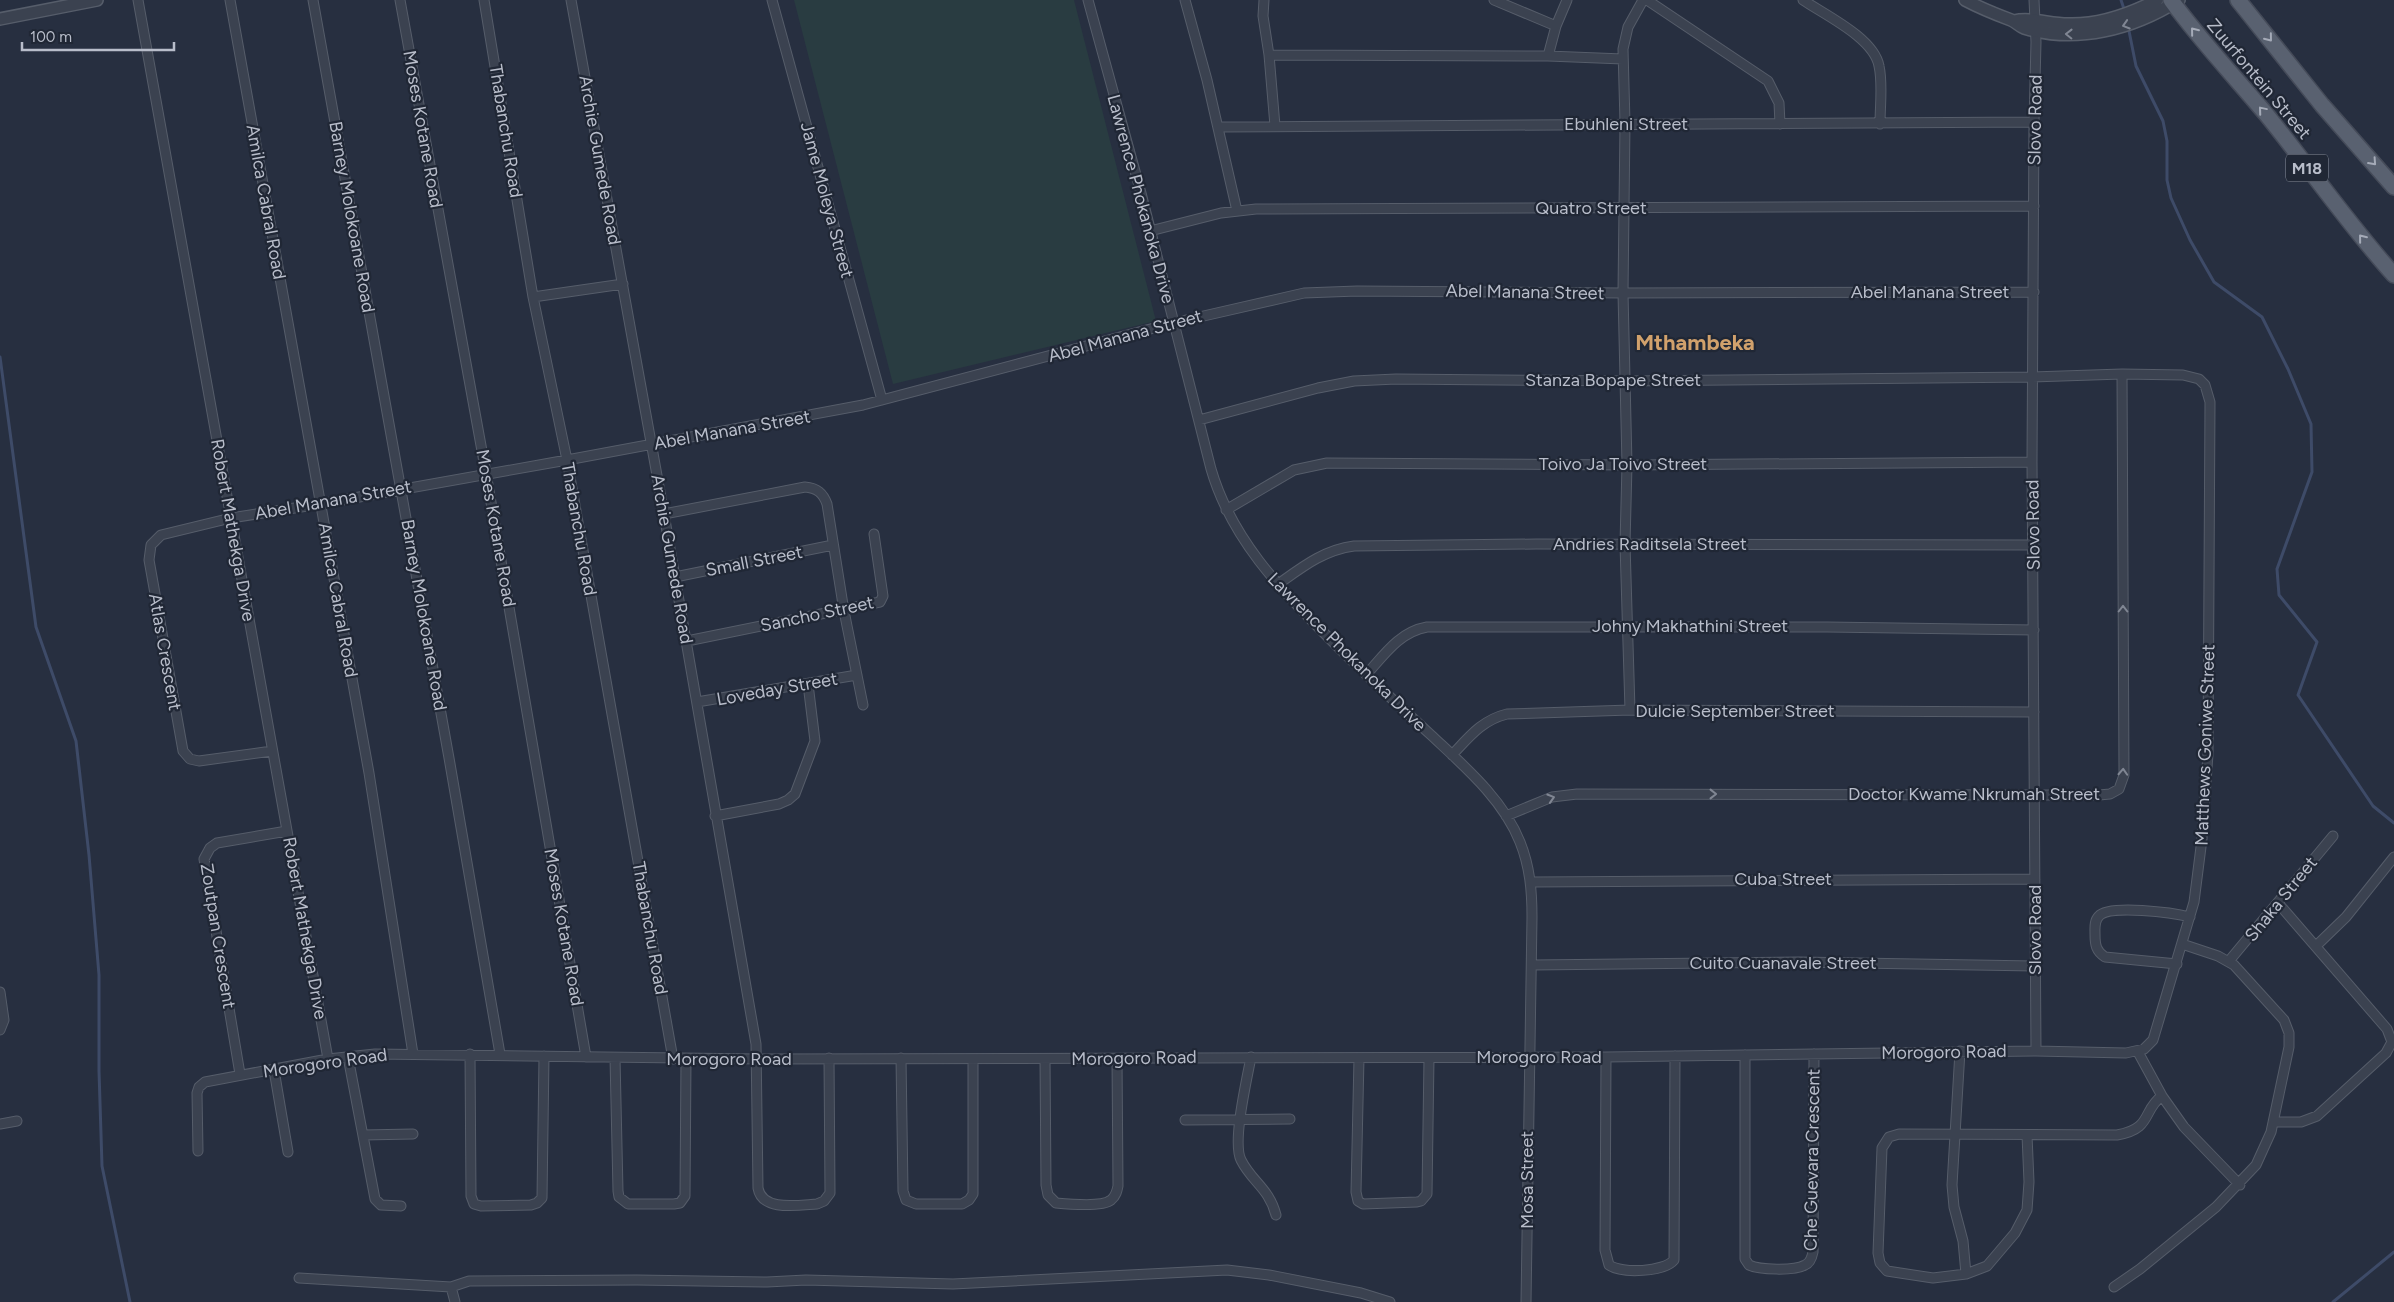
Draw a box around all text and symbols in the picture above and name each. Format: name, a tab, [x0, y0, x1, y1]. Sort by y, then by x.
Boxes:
street label: Zuurfontein Street	[2202, 14, 2316, 144]
scale bar	[22, 20, 175, 52]
one-way arrow	[2122, 20, 2131, 30]
text: 100 m	[30, 28, 72, 46]
one-way arrow	[2191, 28, 2200, 37]
one-way arrow	[2065, 29, 2073, 39]
one-way arrow	[2263, 32, 2271, 41]
street label: Moses Kotane Road	[398, 48, 448, 210]
street label: Thabanchu Road	[485, 63, 527, 199]
street label: Archie Gumede Road	[574, 74, 626, 246]
street label: Slovo Road	[2023, 74, 2047, 166]
street label: Lawrence Phokanoka Drive	[1103, 92, 1180, 306]
one-way arrow	[2259, 107, 2268, 116]
street label: Ebuhleni Street	[1564, 113, 1688, 135]
street label: Barney Molokoane Road	[324, 120, 380, 314]
street label: Jame Moleya Street	[796, 120, 858, 281]
street label: Amilca Cabral Road	[242, 123, 290, 281]
road number: M18	[2286, 154, 2328, 182]
one-way arrow	[2368, 156, 2377, 165]
street label: Quatro Street	[1535, 197, 1647, 219]
one-way arrow	[2360, 235, 2368, 244]
street label: Abel Manana Street	[1445, 280, 1605, 304]
street label: Abel Manana Street	[1851, 281, 2010, 303]
street label: Abel Manana Street	[1046, 305, 1205, 367]
district label: Mthambeka	[1635, 329, 1755, 356]
street label: Stanza Bopape Street	[1525, 369, 1701, 391]
street label: Abel Manana Street	[652, 405, 812, 455]
street label: Robert Mathekga Drive	[206, 437, 260, 623]
street label: Moses Kotane Road	[471, 447, 521, 609]
street label: Toivo Ja Toivo Street	[1539, 453, 1707, 475]
street label: Thabanchu Road	[556, 461, 602, 597]
street label: Archie Gumede Road	[646, 473, 698, 645]
street label: Abel Manana Street	[253, 475, 413, 525]
street label: Slovo Road	[2021, 479, 2045, 571]
street label: Barney Molokoane Road	[396, 518, 452, 712]
street label: Amilca Cabral Road	[314, 521, 362, 679]
street label: Andries Raditsela Street	[1553, 533, 1747, 555]
street label: Small Street	[704, 541, 805, 581]
street label: Lawrence Phokanoka Drive	[1263, 568, 1431, 736]
street label: Sancho Street	[758, 591, 876, 637]
street label: Atlas Crescent	[144, 592, 186, 713]
one-way arrow	[2118, 605, 2128, 613]
street label: Johny Makhathini Street	[1592, 615, 1788, 637]
street label: Matthews Goniwe Street	[2190, 644, 2220, 846]
street label: Loveday Street	[715, 668, 839, 710]
street label: Dulcie September Street	[1635, 700, 1835, 722]
one-way arrow	[2118, 768, 2129, 776]
street label: Doctor Kwame Nkrumah Street	[1848, 783, 2100, 805]
one-way arrow	[1710, 789, 1718, 799]
one-way arrow	[1547, 793, 1555, 803]
street label: Robert Mathekga Drive	[278, 835, 332, 1021]
street label: Moses Kotane Road	[539, 846, 589, 1008]
street label: Shaka Street	[2240, 852, 2322, 946]
street label: Thabanchu Road	[627, 860, 673, 996]
street label: Zoutpan Crescent	[196, 862, 240, 1010]
street label: Cuba Street	[1734, 868, 1832, 890]
street label: Slovo Road	[2024, 885, 2046, 975]
street label: Cuito Cuanavale Street	[1689, 952, 1877, 974]
street label: Morogoro Road	[1881, 1040, 2007, 1064]
street label: Morogoro Road	[261, 1043, 389, 1083]
street label: Morogoro Road	[1071, 1046, 1197, 1070]
street label: Morogoro Road	[1476, 1046, 1602, 1068]
street label: Morogoro Road	[666, 1048, 792, 1070]
street label: Che Guevara Crescent	[1799, 1068, 1825, 1251]
street label: Mosa Street	[1516, 1131, 1538, 1229]

